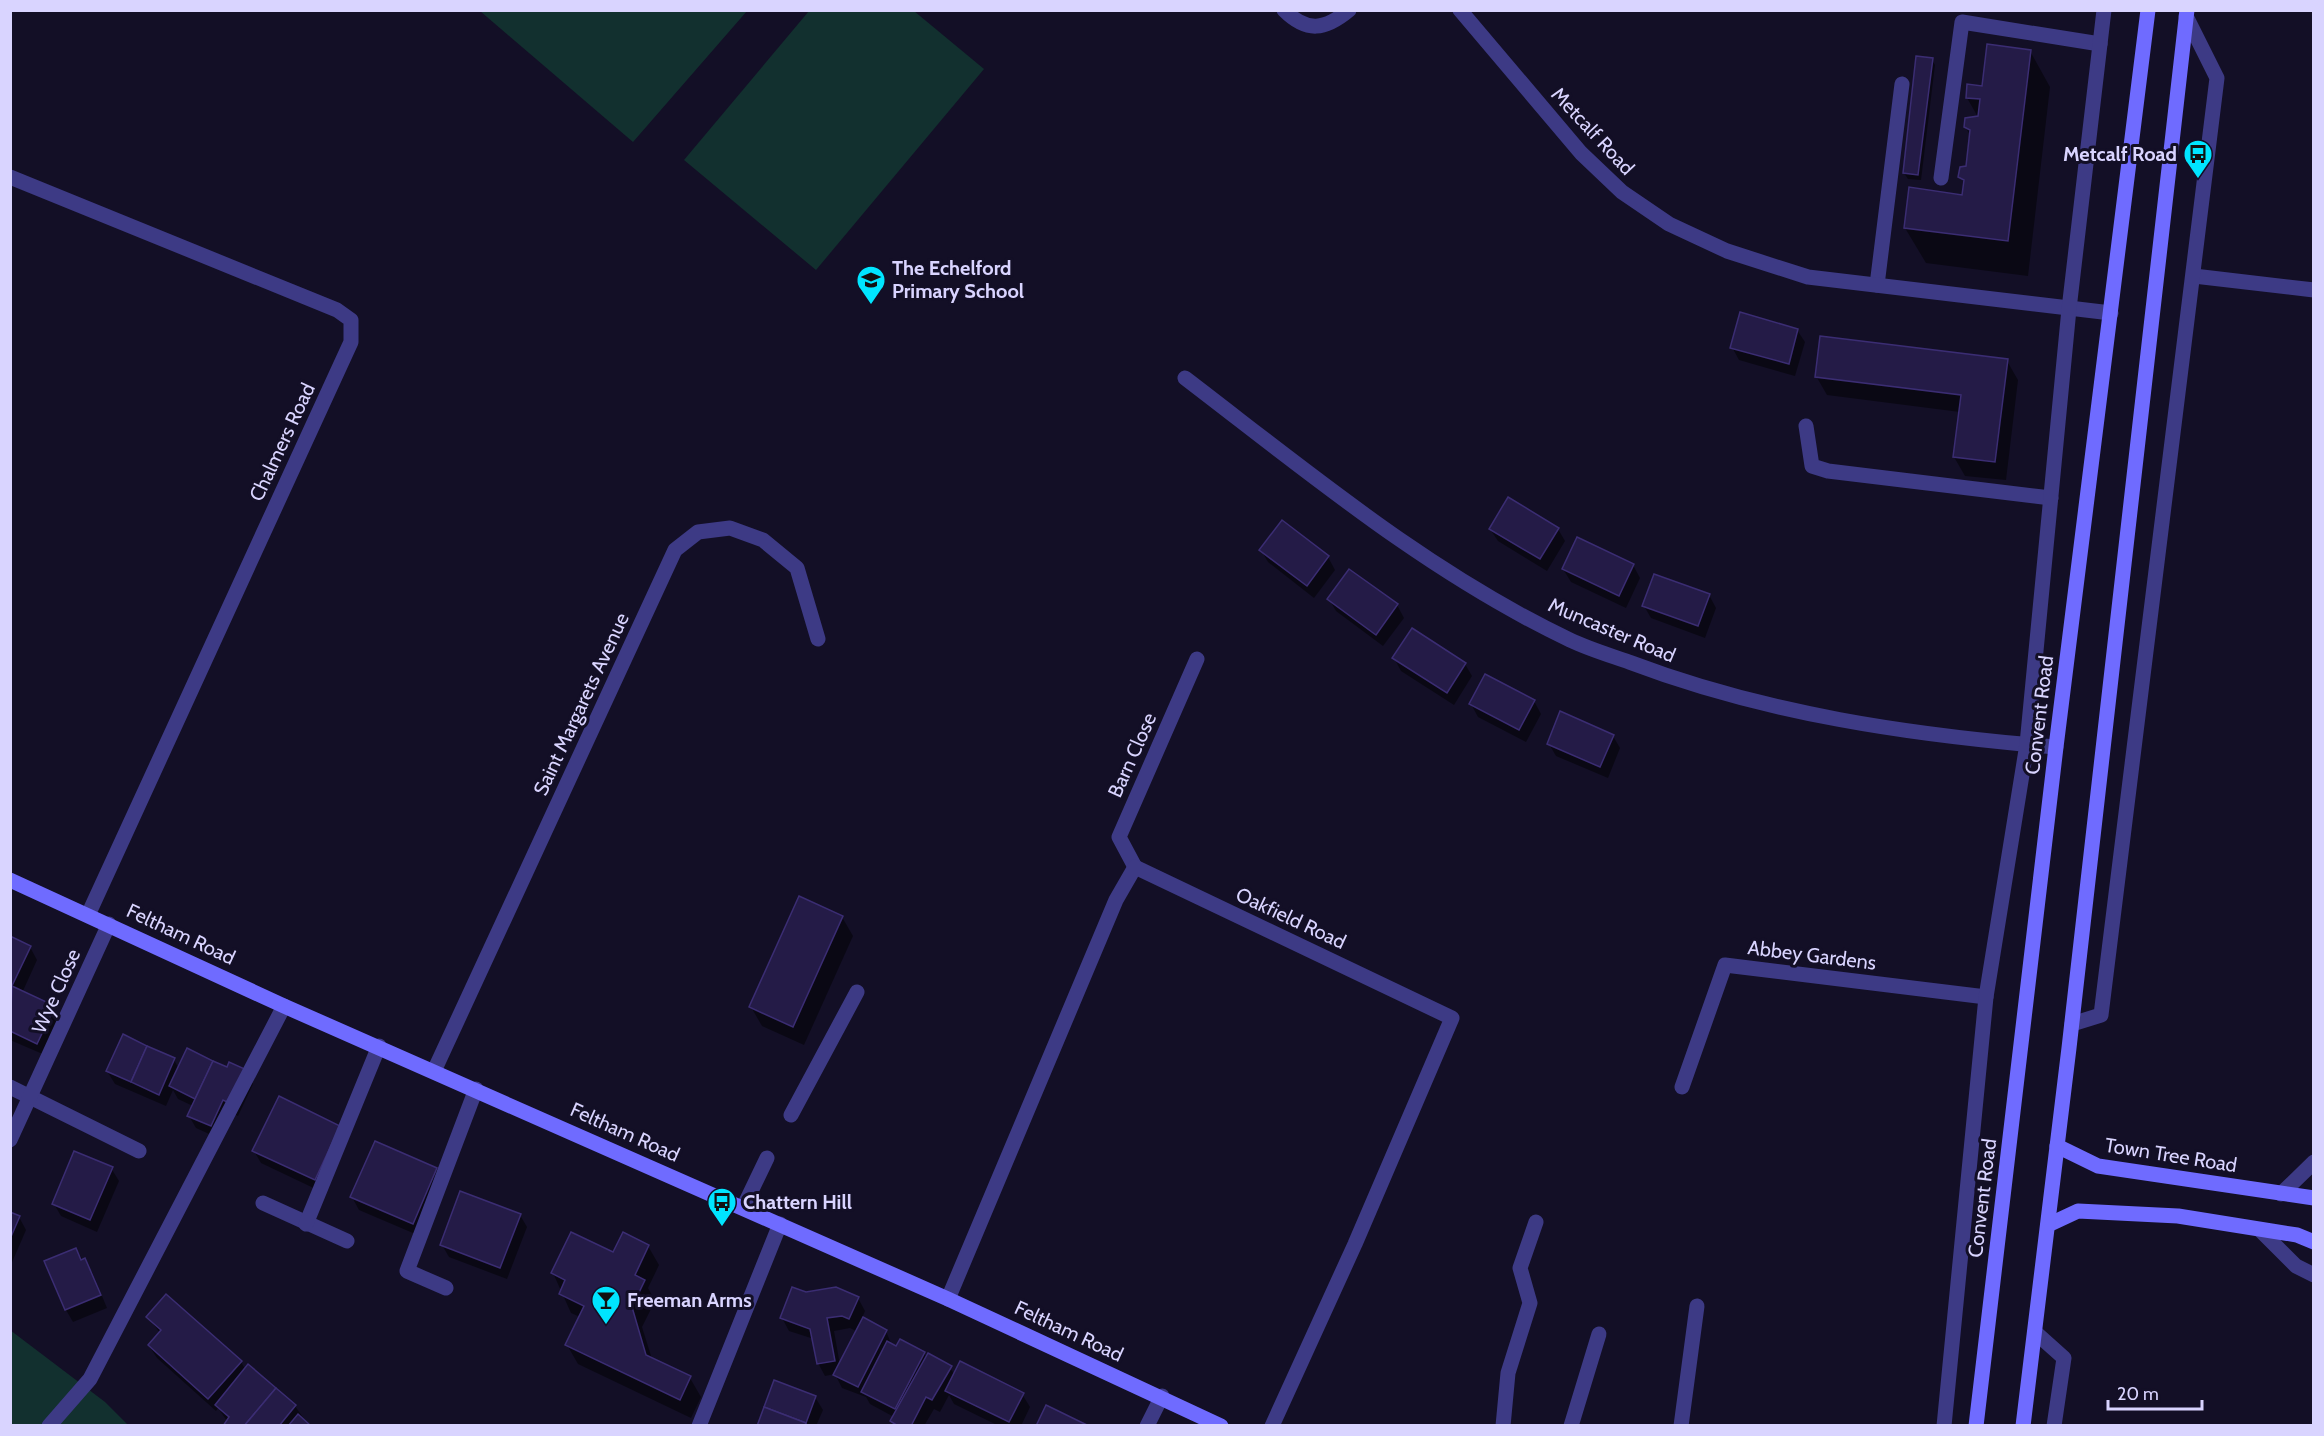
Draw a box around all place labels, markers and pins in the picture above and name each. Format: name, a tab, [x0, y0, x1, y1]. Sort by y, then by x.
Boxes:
bus stop icon: Metcalf Road	[2182, 138, 2214, 180]
place label: Metcalf Road	[2063, 142, 2177, 166]
place label: The Echelford Primary School	[892, 256, 1024, 303]
school or university icon: The Echelford Primary School	[855, 264, 887, 306]
bus stop icon: Chattern Hill	[706, 1186, 738, 1228]
place label: Chattern Hill	[743, 1190, 852, 1214]
bar icon: Freeman Arms	[590, 1284, 622, 1326]
place label: Freeman Arms	[627, 1288, 752, 1312]

